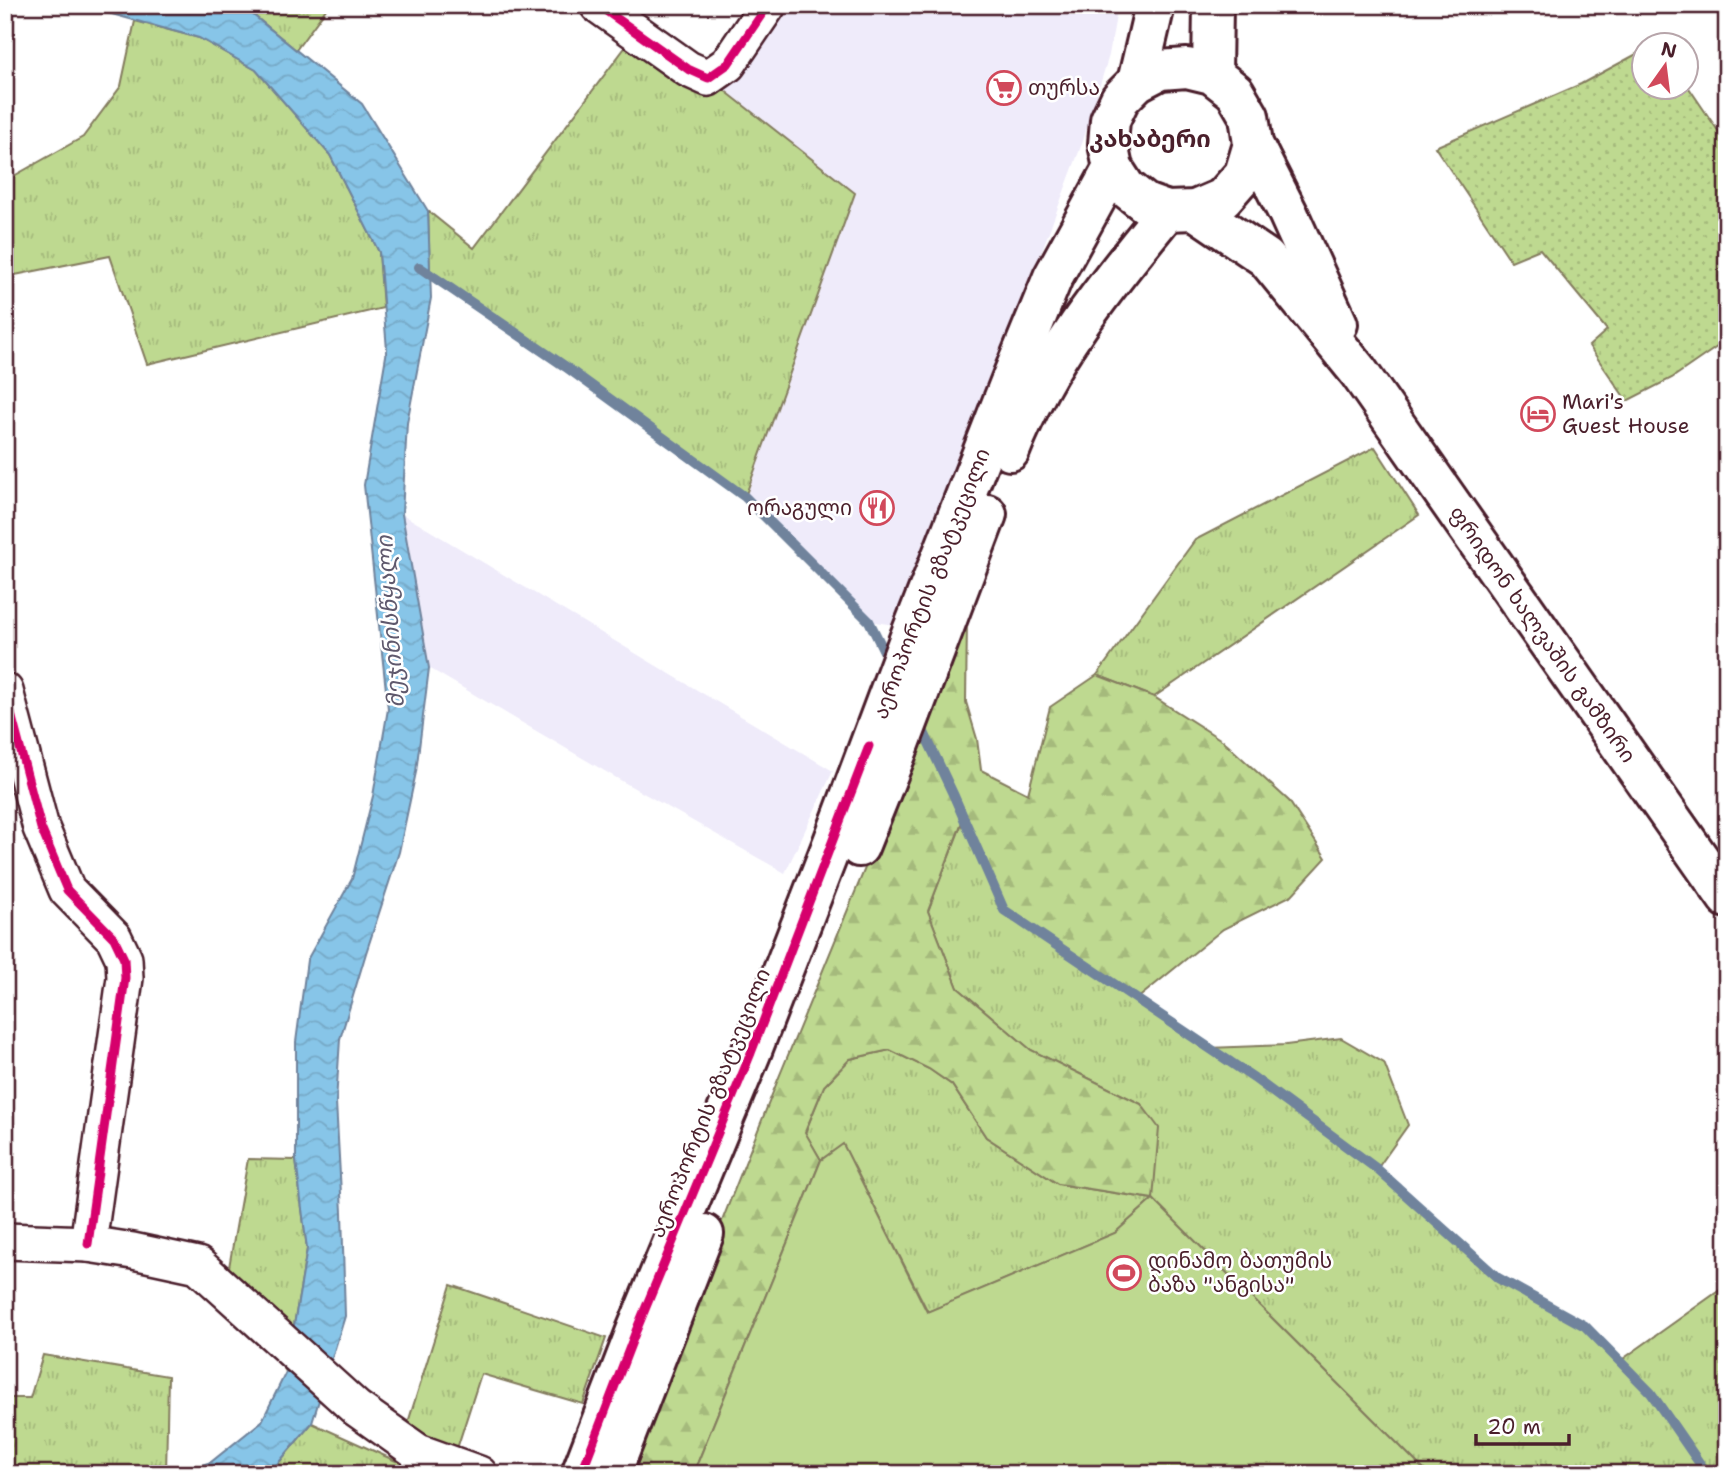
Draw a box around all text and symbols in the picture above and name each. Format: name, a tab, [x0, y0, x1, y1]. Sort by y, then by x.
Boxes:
north arrow	[1630, 32, 1700, 102]
text: N	[1659, 36, 1679, 64]
supermarket icon: თურსა	[985, 69, 1023, 107]
place label: თურსა	[1028, 74, 1100, 102]
district label: კახაბერი	[1089, 123, 1211, 155]
place label: Mari's Guest House	[1562, 388, 1690, 440]
hotel icon: Mari's Guest House	[1519, 395, 1557, 433]
street label: აეროპორტის გზატკეცილი	[866, 444, 997, 723]
restaurant icon: ორაგული	[858, 489, 896, 527]
place label: ორაგული	[747, 494, 852, 522]
street label: ფრიდონ ხალვაშის გამზირი	[1443, 500, 1642, 768]
water label: მეჯინისწყალი	[369, 534, 411, 709]
street label: აეროპორტის გზატკეცილი	[643, 964, 777, 1242]
place label: დინამო ბათუმის ბაზა "ანგისა"	[1148, 1247, 1332, 1299]
sports icon: დინამო ბათუმის ბაზა "ანგისა"	[1105, 1254, 1143, 1292]
scale bar	[1476, 1402, 1569, 1446]
text: 20 m	[1487, 1413, 1541, 1441]

